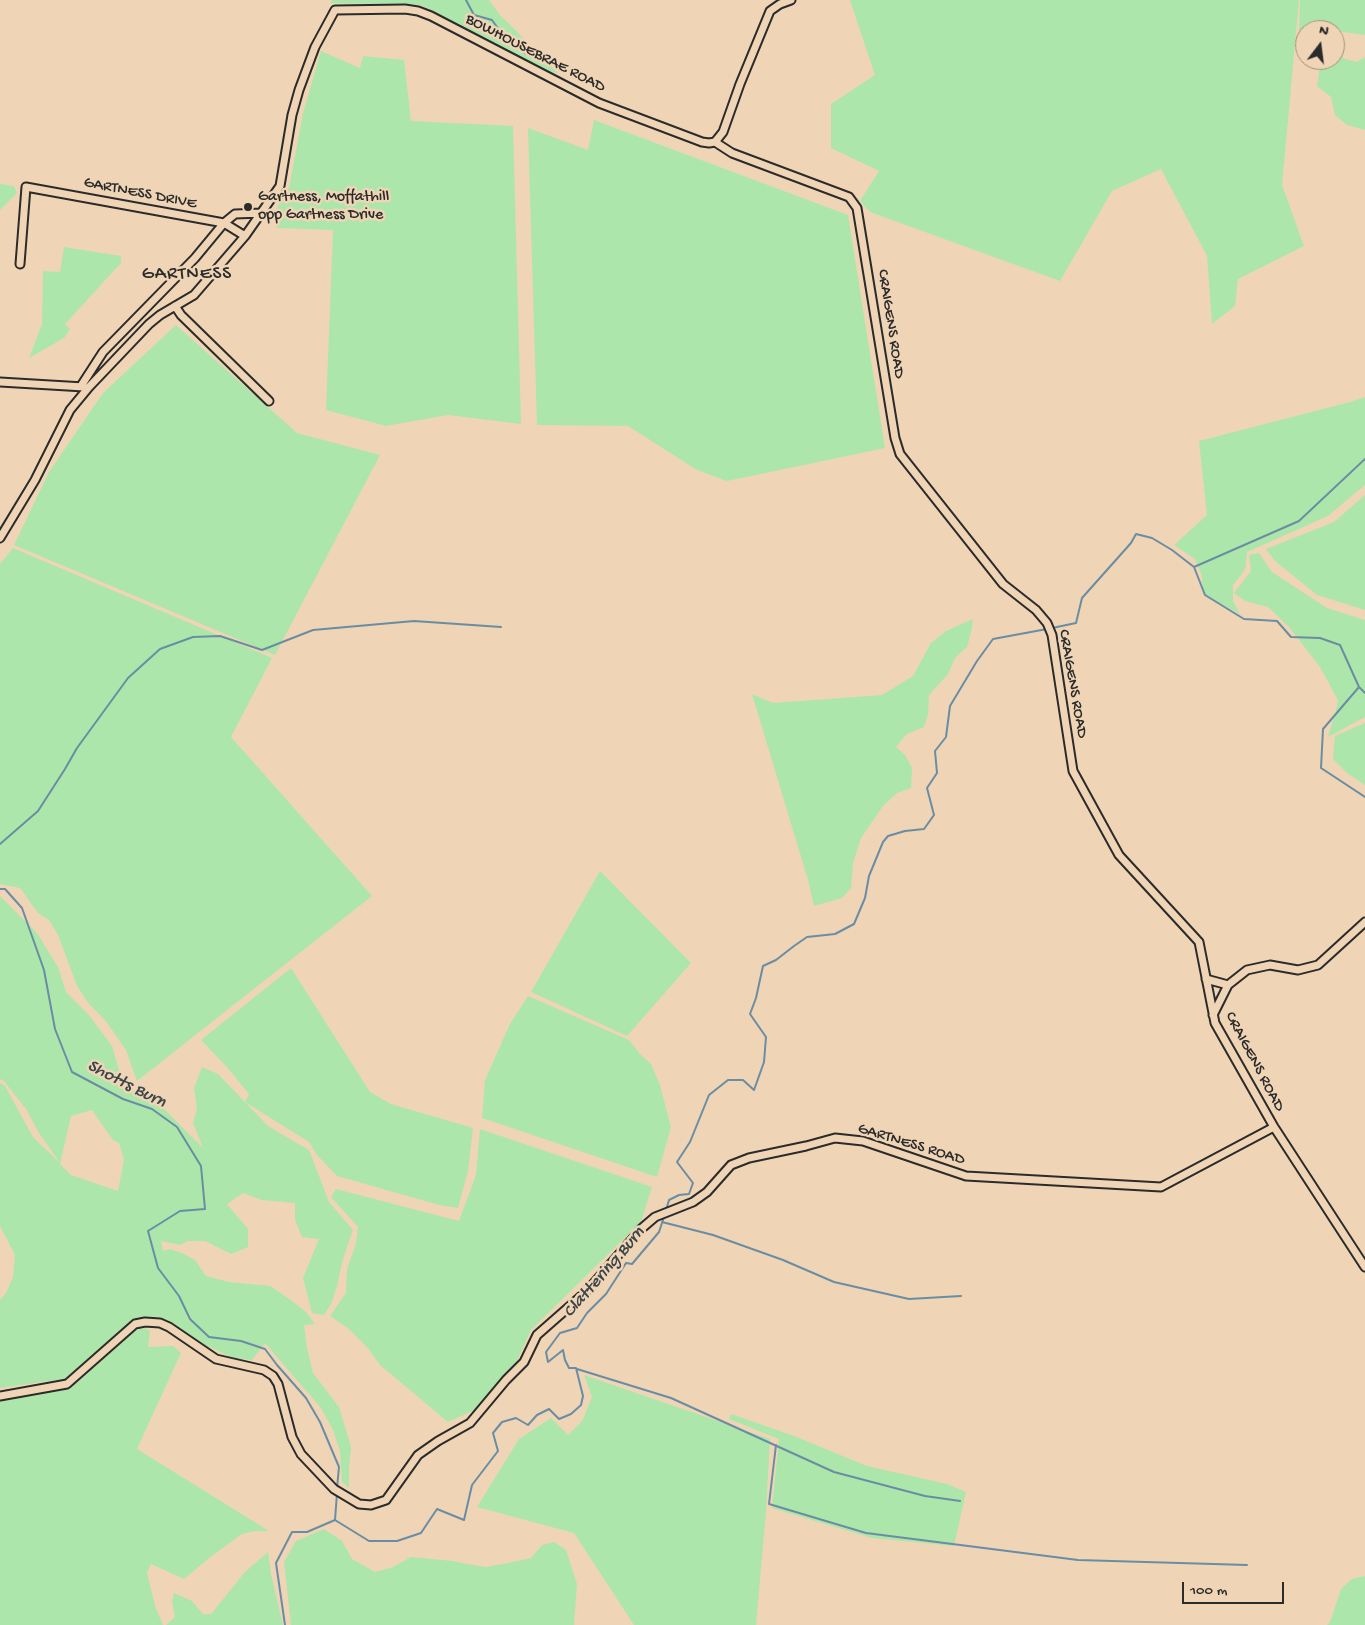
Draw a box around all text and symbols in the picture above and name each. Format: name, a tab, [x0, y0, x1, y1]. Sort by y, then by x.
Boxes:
street label: BOWHOUSEBRAE ROAD	[462, 10, 608, 98]
north arrow	[1295, 20, 1345, 70]
text: N	[1317, 22, 1330, 40]
street label: GARTNESS DRIVE	[82, 174, 198, 214]
place label: Gartness, Moffathill opp Gartness Drive	[258, 188, 389, 226]
marker: Gartness, Moffathill opp Gartness Drive	[242, 201, 254, 213]
district label: GARTNESS	[141, 264, 233, 286]
street label: CRAIGENS ROAD	[872, 268, 908, 380]
street label: CRAIGENS ROAD	[1053, 628, 1091, 740]
street label: CRAIGENS ROAD	[1220, 1009, 1288, 1115]
water label: Shotts Burn	[83, 1056, 169, 1114]
street label: GARTNESS ROAD	[855, 1120, 967, 1170]
water label: Clattering Burn	[560, 1223, 650, 1323]
scale bar	[1185, 1572, 1288, 1604]
text: 100 m	[1190, 1582, 1227, 1600]

